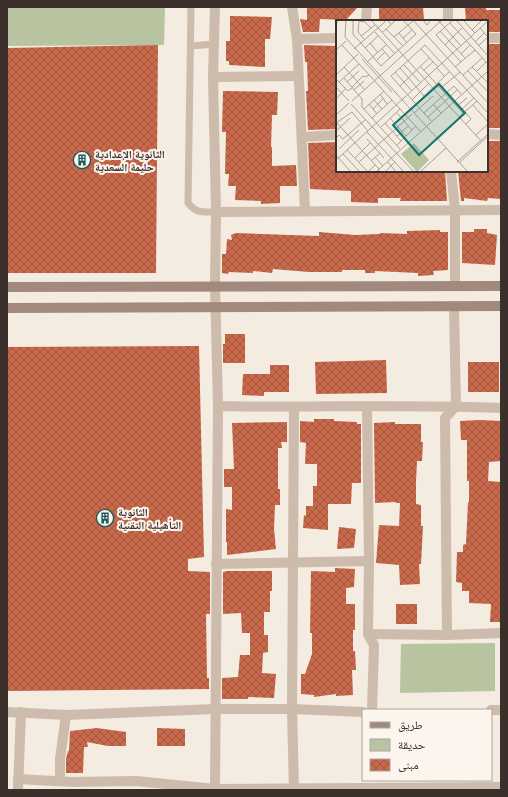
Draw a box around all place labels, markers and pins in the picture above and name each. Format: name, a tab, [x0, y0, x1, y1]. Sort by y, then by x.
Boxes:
place label: الثانوية الإعدادية حليمة السعدية	[95, 147, 165, 174]
building icon: الثانوية الإعدادية حليمة السعدية	[72, 150, 92, 170]
place label: الثانوية التأهيلية التقنية	[118, 505, 181, 532]
building icon: الثانوية التأهيلية التقنية	[95, 508, 115, 528]

